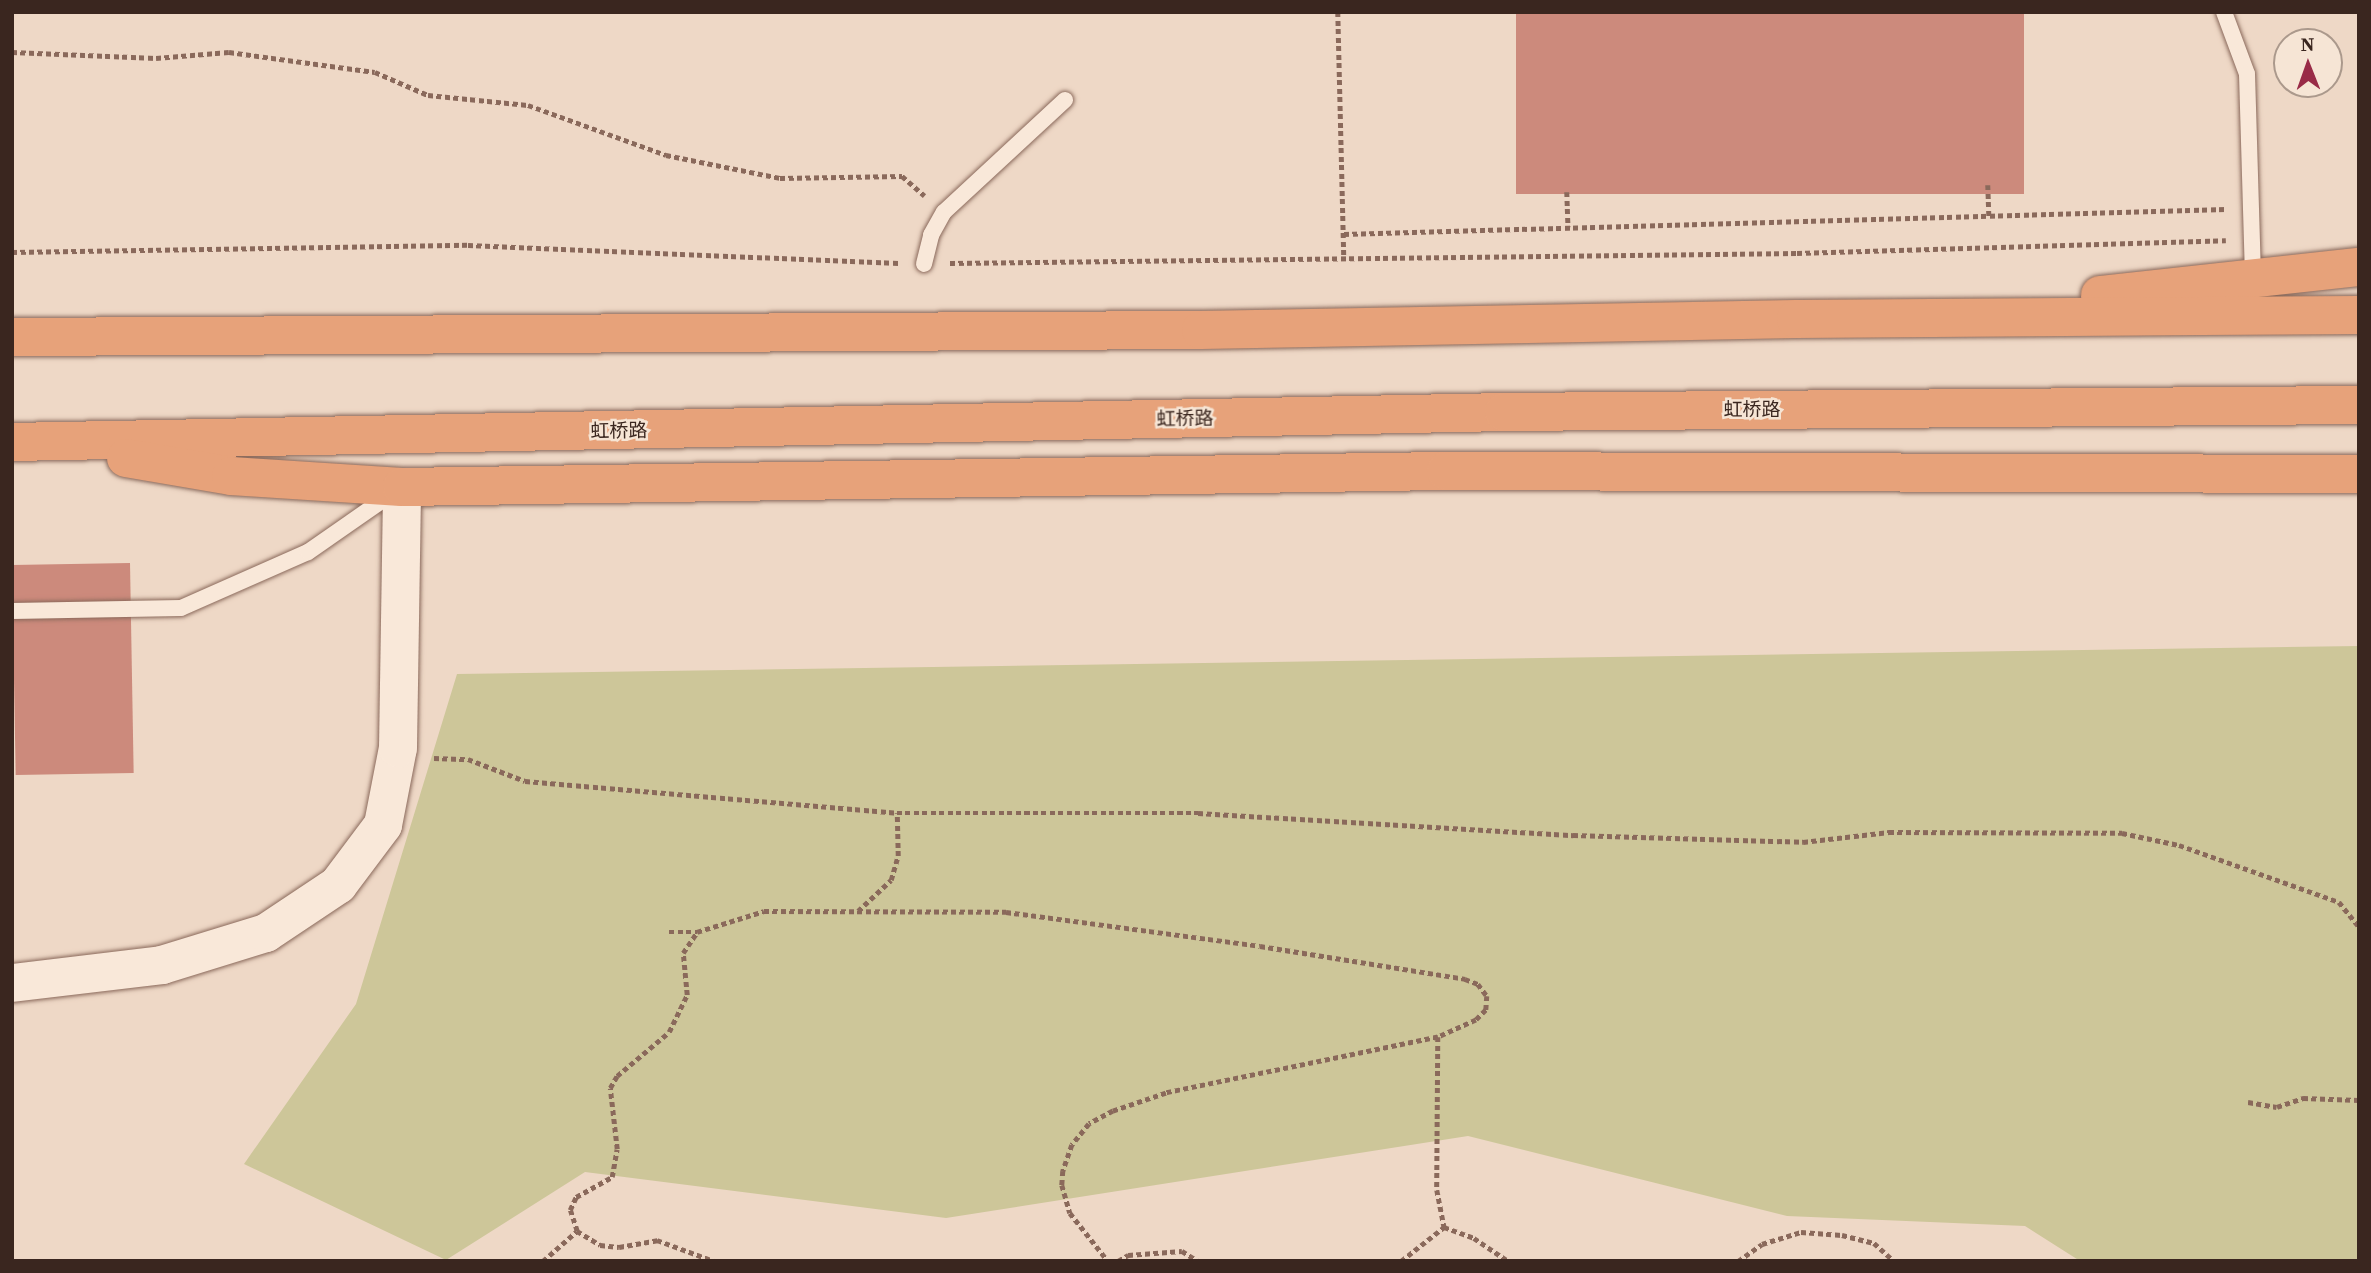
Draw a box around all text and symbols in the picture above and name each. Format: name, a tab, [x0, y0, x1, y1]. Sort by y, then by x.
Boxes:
north arrow	[2273, 28, 2343, 98]
text: N	[2301, 31, 2315, 57]
street label: 虹桥路	[1724, 399, 1780, 421]
street label: 虹桥路	[1156, 407, 1214, 431]
street label: 虹桥路	[590, 419, 648, 443]

